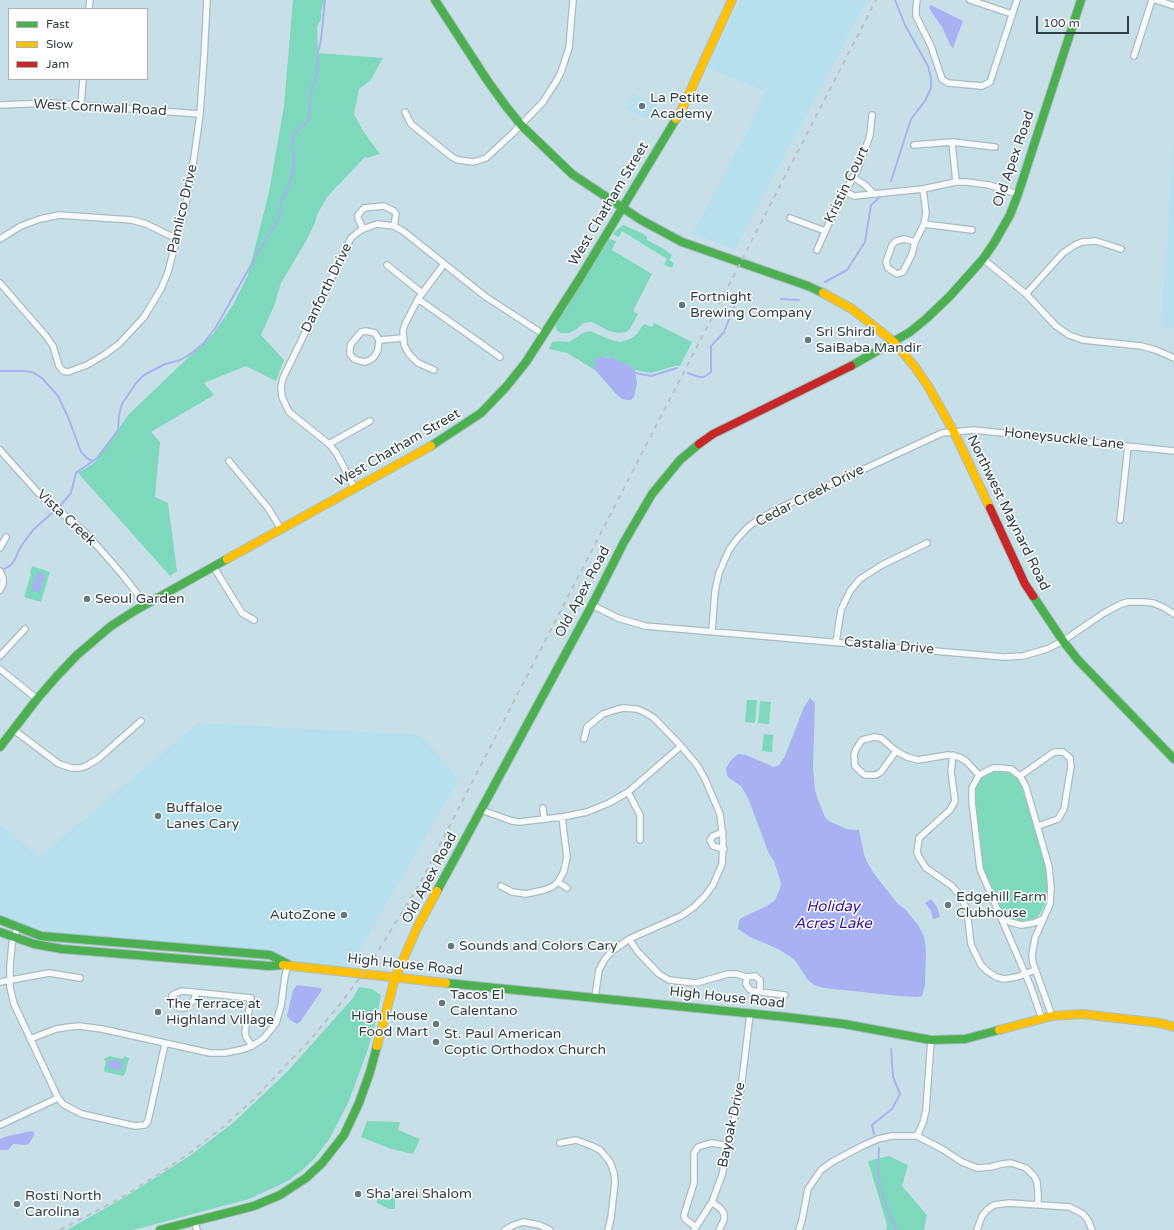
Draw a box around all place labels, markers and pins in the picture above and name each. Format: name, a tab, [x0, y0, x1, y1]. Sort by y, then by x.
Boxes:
place label: La Petite Academy	[650, 90, 713, 122]
marker: La Petite Academy	[637, 101, 647, 111]
place label: Fortnight Brewing Company	[690, 289, 812, 322]
marker: Fortnight Brewing Company	[677, 300, 687, 310]
place label: Sri Shirdi SaiBaba Mandir	[816, 324, 921, 356]
marker: Sri Shirdi SaiBaba Mandir	[803, 335, 813, 345]
place label: Seoul Garden	[95, 591, 185, 607]
marker: Seoul Garden	[82, 594, 92, 604]
place label: Buffaloe Lanes Cary	[166, 800, 239, 832]
marker: Buffaloe Lanes Cary	[153, 811, 163, 821]
place label: Edgehill Farm Clubhouse	[956, 889, 1046, 922]
marker: Edgehill Farm Clubhouse	[943, 900, 953, 910]
place label: AutoZone	[270, 907, 336, 923]
marker: AutoZone	[339, 910, 349, 920]
place label: Sounds and Colors Cary	[459, 938, 617, 954]
marker: Sounds and Colors Cary	[446, 941, 456, 951]
place label: Tacos El Calentano	[450, 987, 518, 1020]
place label: The Terrace at Highland Village	[166, 996, 274, 1028]
marker: Tacos El Calentano	[437, 998, 447, 1008]
marker: The Terrace at Highland Village	[153, 1007, 163, 1017]
place label: High House Food Mart	[351, 1008, 428, 1040]
marker: High House Food Mart	[431, 1019, 441, 1029]
place label: St. Paul American Coptic Orthodox Church	[444, 1026, 606, 1058]
marker: St. Paul American Coptic Orthodox Church	[431, 1037, 441, 1047]
place label: Sha'arei Shalom	[366, 1186, 472, 1202]
place label: Rosti North Carolina	[25, 1188, 101, 1220]
marker: Sha'arei Shalom	[353, 1189, 363, 1199]
marker: Rosti North Carolina	[12, 1199, 22, 1209]

